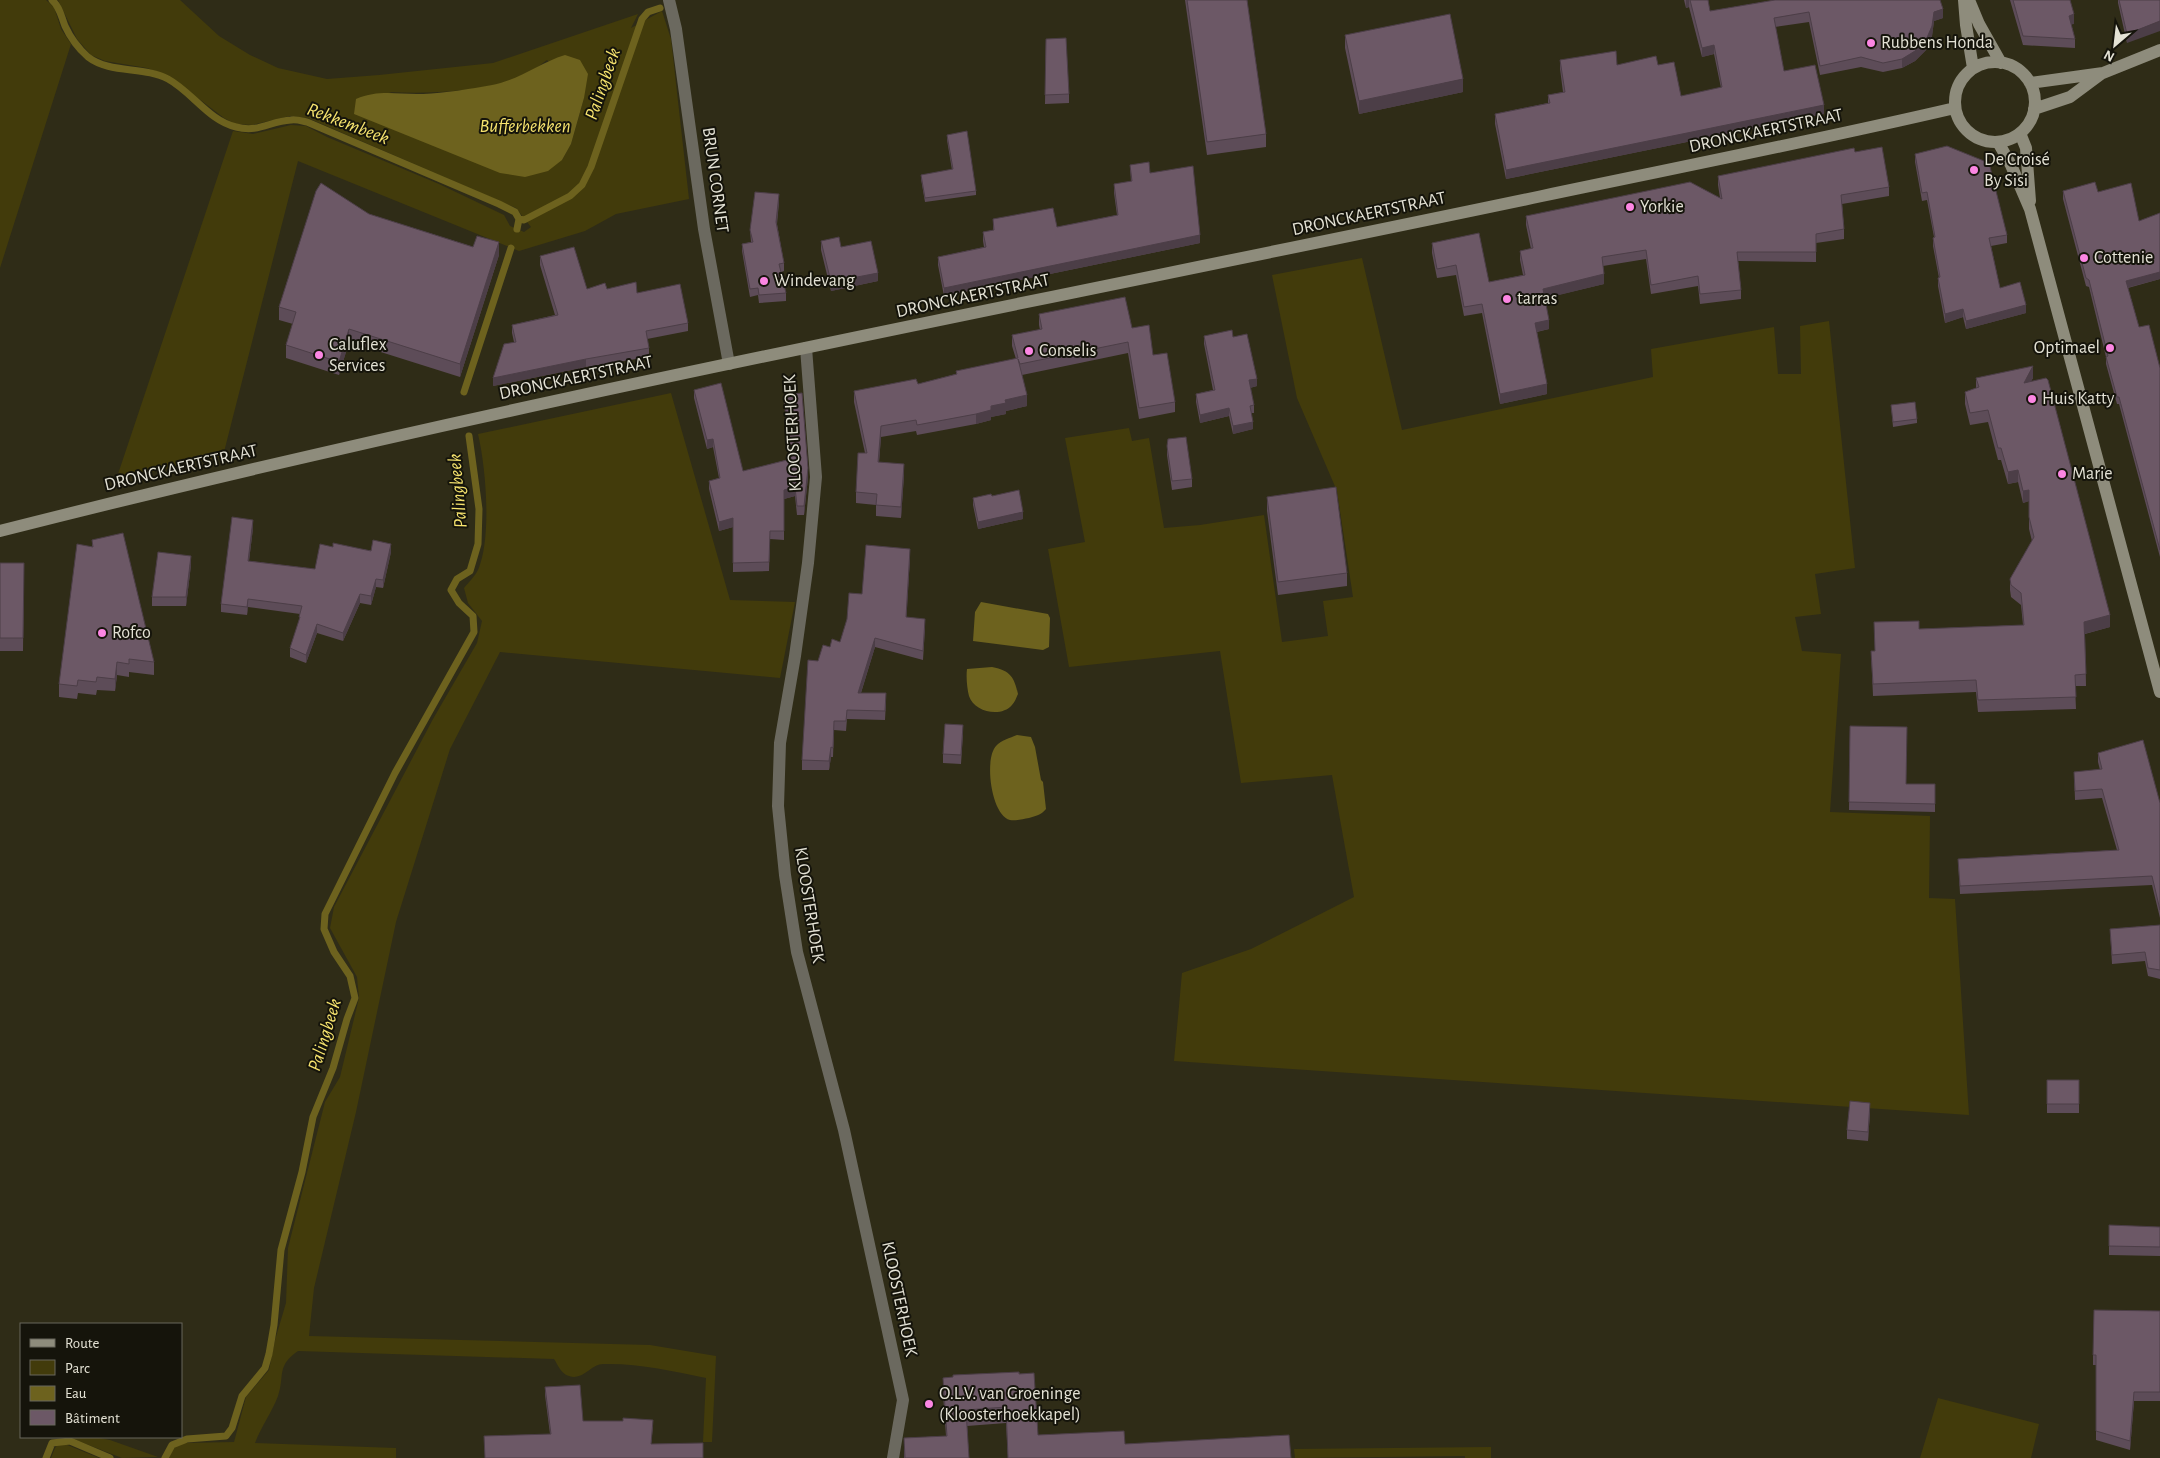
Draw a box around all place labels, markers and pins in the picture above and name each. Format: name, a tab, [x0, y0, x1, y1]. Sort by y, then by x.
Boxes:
place label: Rubbens Honda	[1881, 34, 1993, 52]
marker: Rubbens Honda	[1865, 37, 1877, 49]
place label: De Croisé By Sisi	[1984, 151, 2050, 190]
marker: De Croisé By Sisi	[1968, 164, 1980, 176]
place label: Yorkie	[1640, 198, 1684, 216]
marker: Yorkie	[1624, 201, 1636, 213]
place label: Cottenie	[2094, 249, 2153, 267]
marker: Cottenie	[2078, 252, 2090, 264]
place label: Windevang	[774, 272, 855, 290]
marker: Windevang	[758, 275, 770, 287]
place label: tarras	[1517, 290, 1557, 308]
marker: tarras	[1501, 293, 1513, 305]
place label: Caluflex Services	[329, 336, 387, 375]
place label: Optimael	[2034, 339, 2100, 357]
place label: Conselis	[1039, 342, 1096, 360]
marker: Optimael	[2104, 342, 2116, 354]
marker: Conselis	[1023, 345, 1035, 357]
marker: Caluflex Services	[313, 349, 325, 361]
place label: Huis Katty	[2042, 390, 2115, 408]
marker: Huis Katty	[2026, 393, 2038, 405]
place label: Marie	[2072, 465, 2113, 483]
marker: Marie	[2056, 468, 2068, 480]
place label: Rofco	[112, 624, 151, 642]
marker: Rofco	[96, 627, 108, 639]
place label: O.L.V. van Groeninge (Kloosterhoekkapel)	[939, 1385, 1081, 1424]
marker: O.L.V. van Groeninge (Kloosterhoekkapel)	[923, 1398, 935, 1410]

